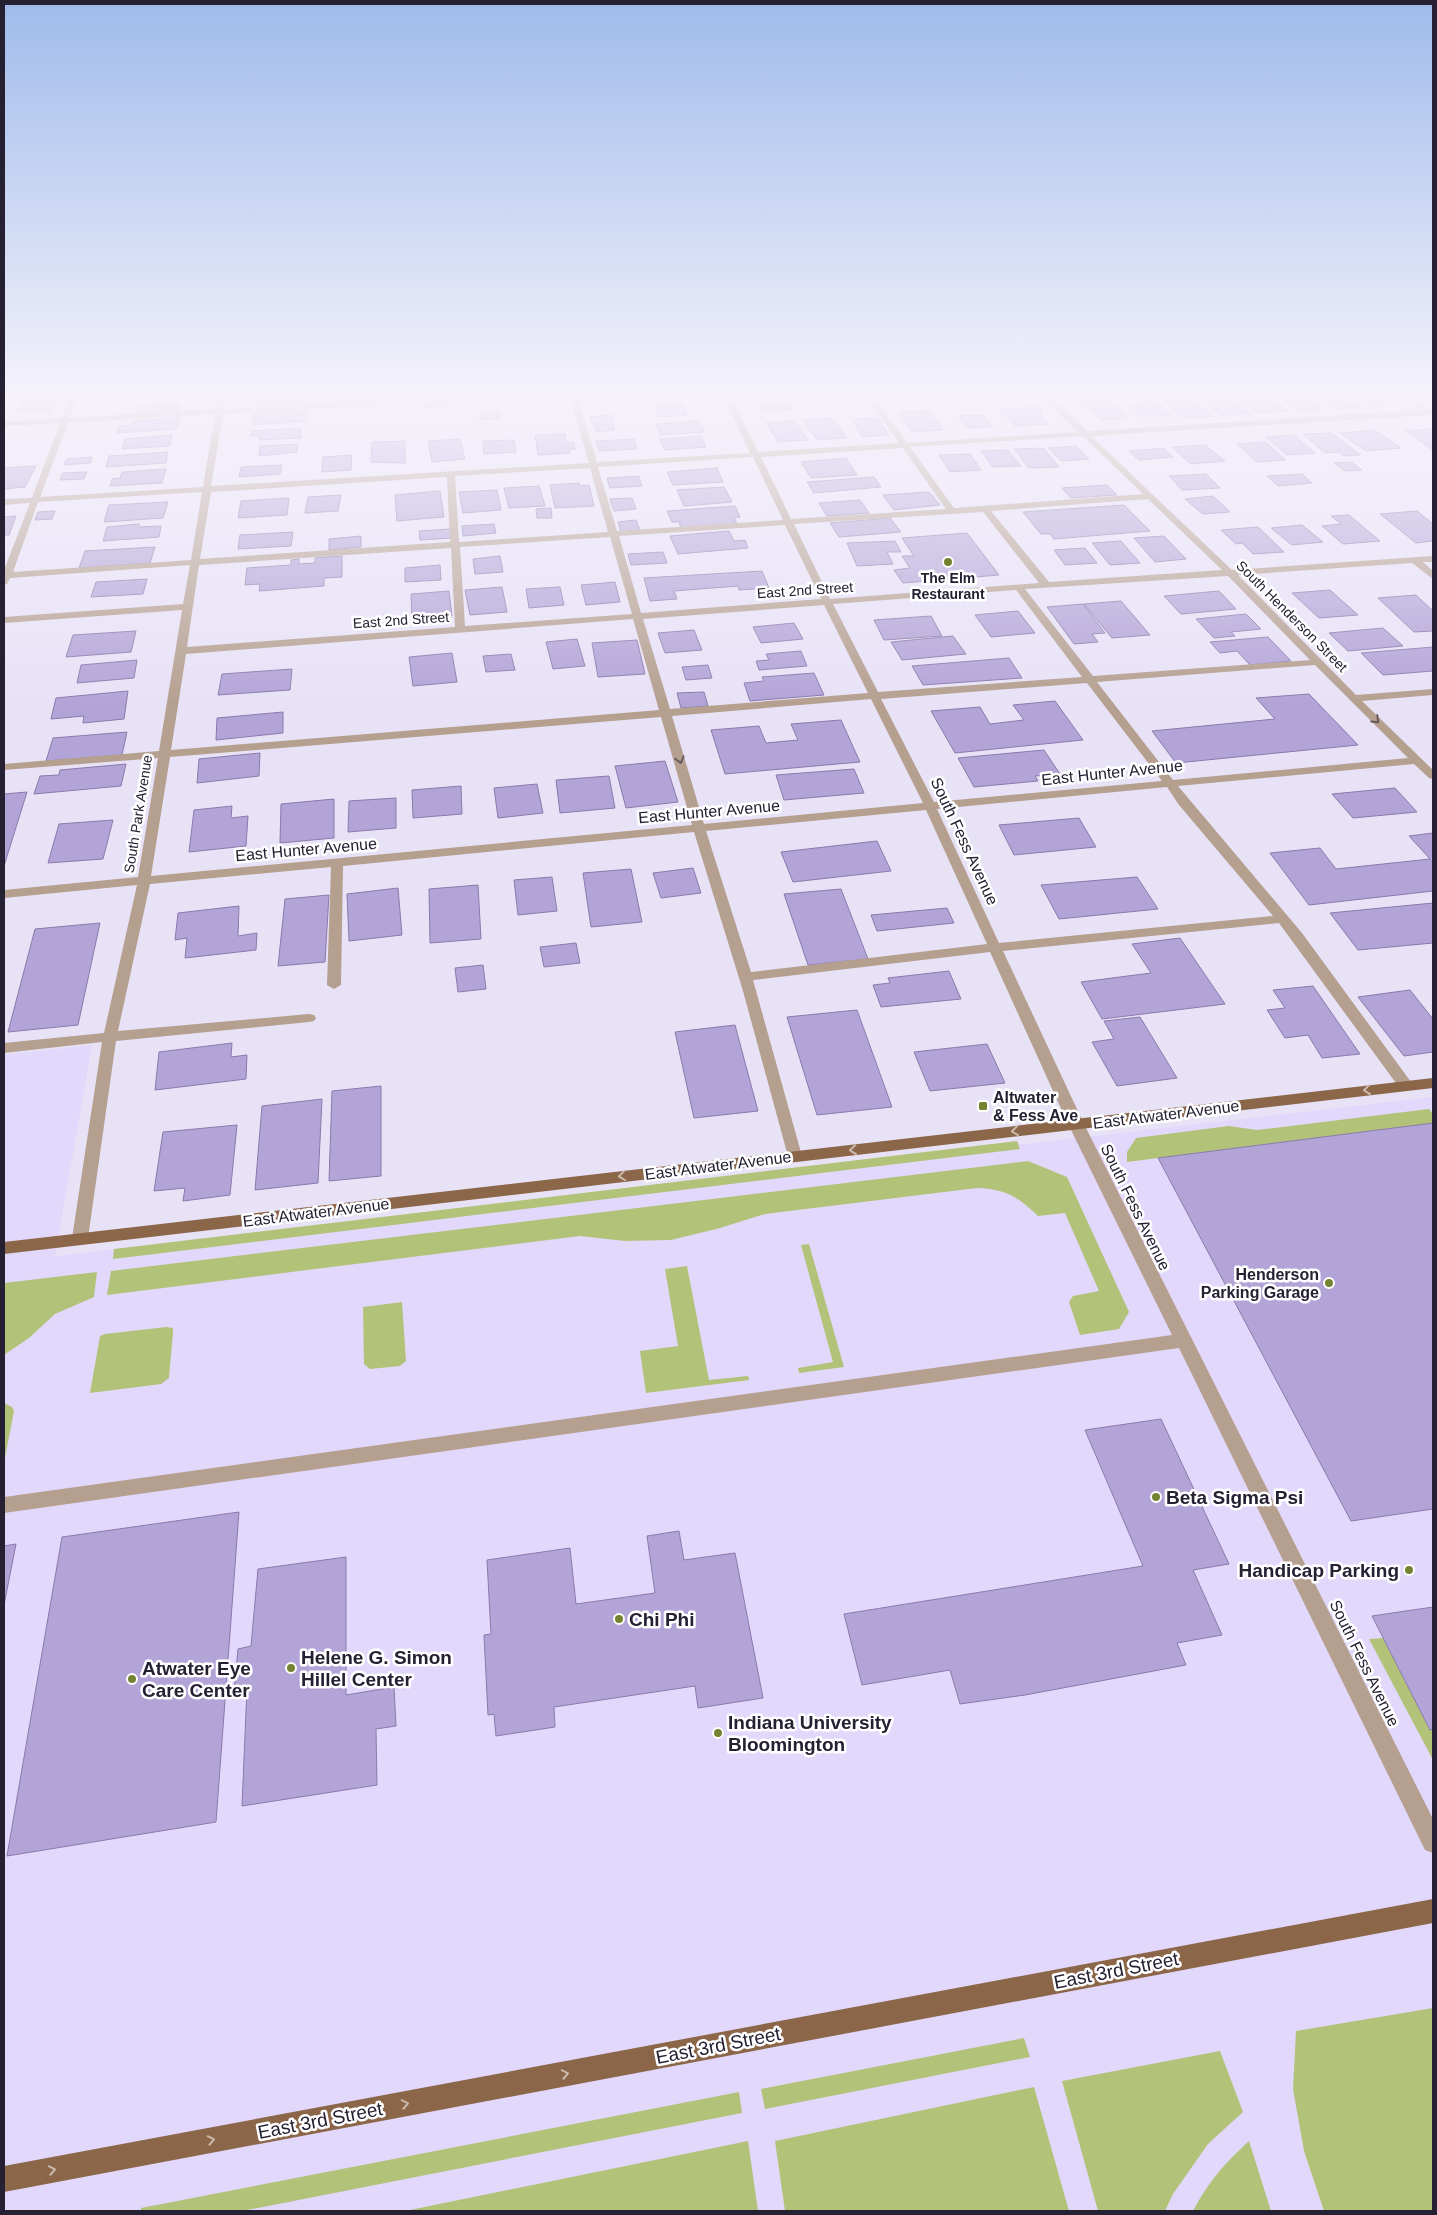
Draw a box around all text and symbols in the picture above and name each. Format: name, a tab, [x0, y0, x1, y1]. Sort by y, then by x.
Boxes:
marker: The Elm Restaurant	[942, 556, 954, 568]
street label: South Henderson Street	[1233, 557, 1351, 675]
place label: The Elm Restaurant	[911, 570, 985, 602]
street label: East 2nd Street	[756, 579, 854, 601]
street label: East 2nd Street	[352, 609, 450, 631]
one-way arrow	[1370, 714, 1379, 723]
street label: South Park Avenue	[121, 753, 155, 874]
one-way arrow	[674, 756, 684, 764]
street label: East Hunter Avenue	[1041, 757, 1184, 788]
street label: South Fess Avenue	[928, 775, 1002, 908]
street label: East Hunter Avenue	[638, 797, 781, 826]
street label: East Hunter Avenue	[235, 835, 378, 864]
one-way arrow	[1363, 1084, 1371, 1095]
place label: Altwater & Fess Ave	[993, 1089, 1078, 1124]
street label: East Atwater Avenue	[1092, 1097, 1240, 1132]
marker: Altwater & Fess Ave	[977, 1100, 989, 1112]
one-way arrow	[1011, 1125, 1019, 1136]
street label: South Fess Avenue	[1098, 1141, 1174, 1273]
one-way arrow	[849, 1144, 857, 1155]
street label: East Atwater Avenue	[644, 1148, 792, 1183]
one-way arrow	[618, 1170, 626, 1181]
street label: East Atwater Avenue	[242, 1195, 390, 1230]
place label: Henderson Parking Garage	[1201, 1266, 1319, 1301]
marker: Henderson Parking Garage	[1323, 1277, 1335, 1289]
place label: Beta Sigma Psi	[1166, 1487, 1303, 1508]
marker: Beta Sigma Psi	[1150, 1491, 1162, 1503]
place label: Handicap Parking	[1239, 1560, 1399, 1581]
marker: Handicap Parking	[1403, 1564, 1415, 1576]
street label: South Fess Avenue	[1327, 1597, 1403, 1729]
place label: Chi Phi	[629, 1609, 694, 1630]
marker: Chi Phi	[613, 1613, 625, 1625]
place label: Helene G. Simon Hillel Center	[301, 1647, 452, 1690]
place label: Atwater Eye Care Center	[142, 1658, 251, 1701]
marker: Helene G. Simon Hillel Center	[285, 1662, 297, 1674]
marker: Atwater Eye Care Center	[126, 1673, 138, 1685]
place label: Indiana University Bloomington	[728, 1712, 892, 1755]
marker: Indiana University Bloomington	[712, 1727, 724, 1739]
street label: East 3rd Street	[1052, 1948, 1181, 1993]
street label: East 3rd Street	[654, 2023, 783, 2068]
one-way arrow	[561, 2069, 570, 2079]
street label: East 3rd Street	[256, 2098, 385, 2143]
one-way arrow	[401, 2099, 410, 2109]
one-way arrow	[207, 2136, 216, 2146]
one-way arrow	[47, 2166, 56, 2176]

